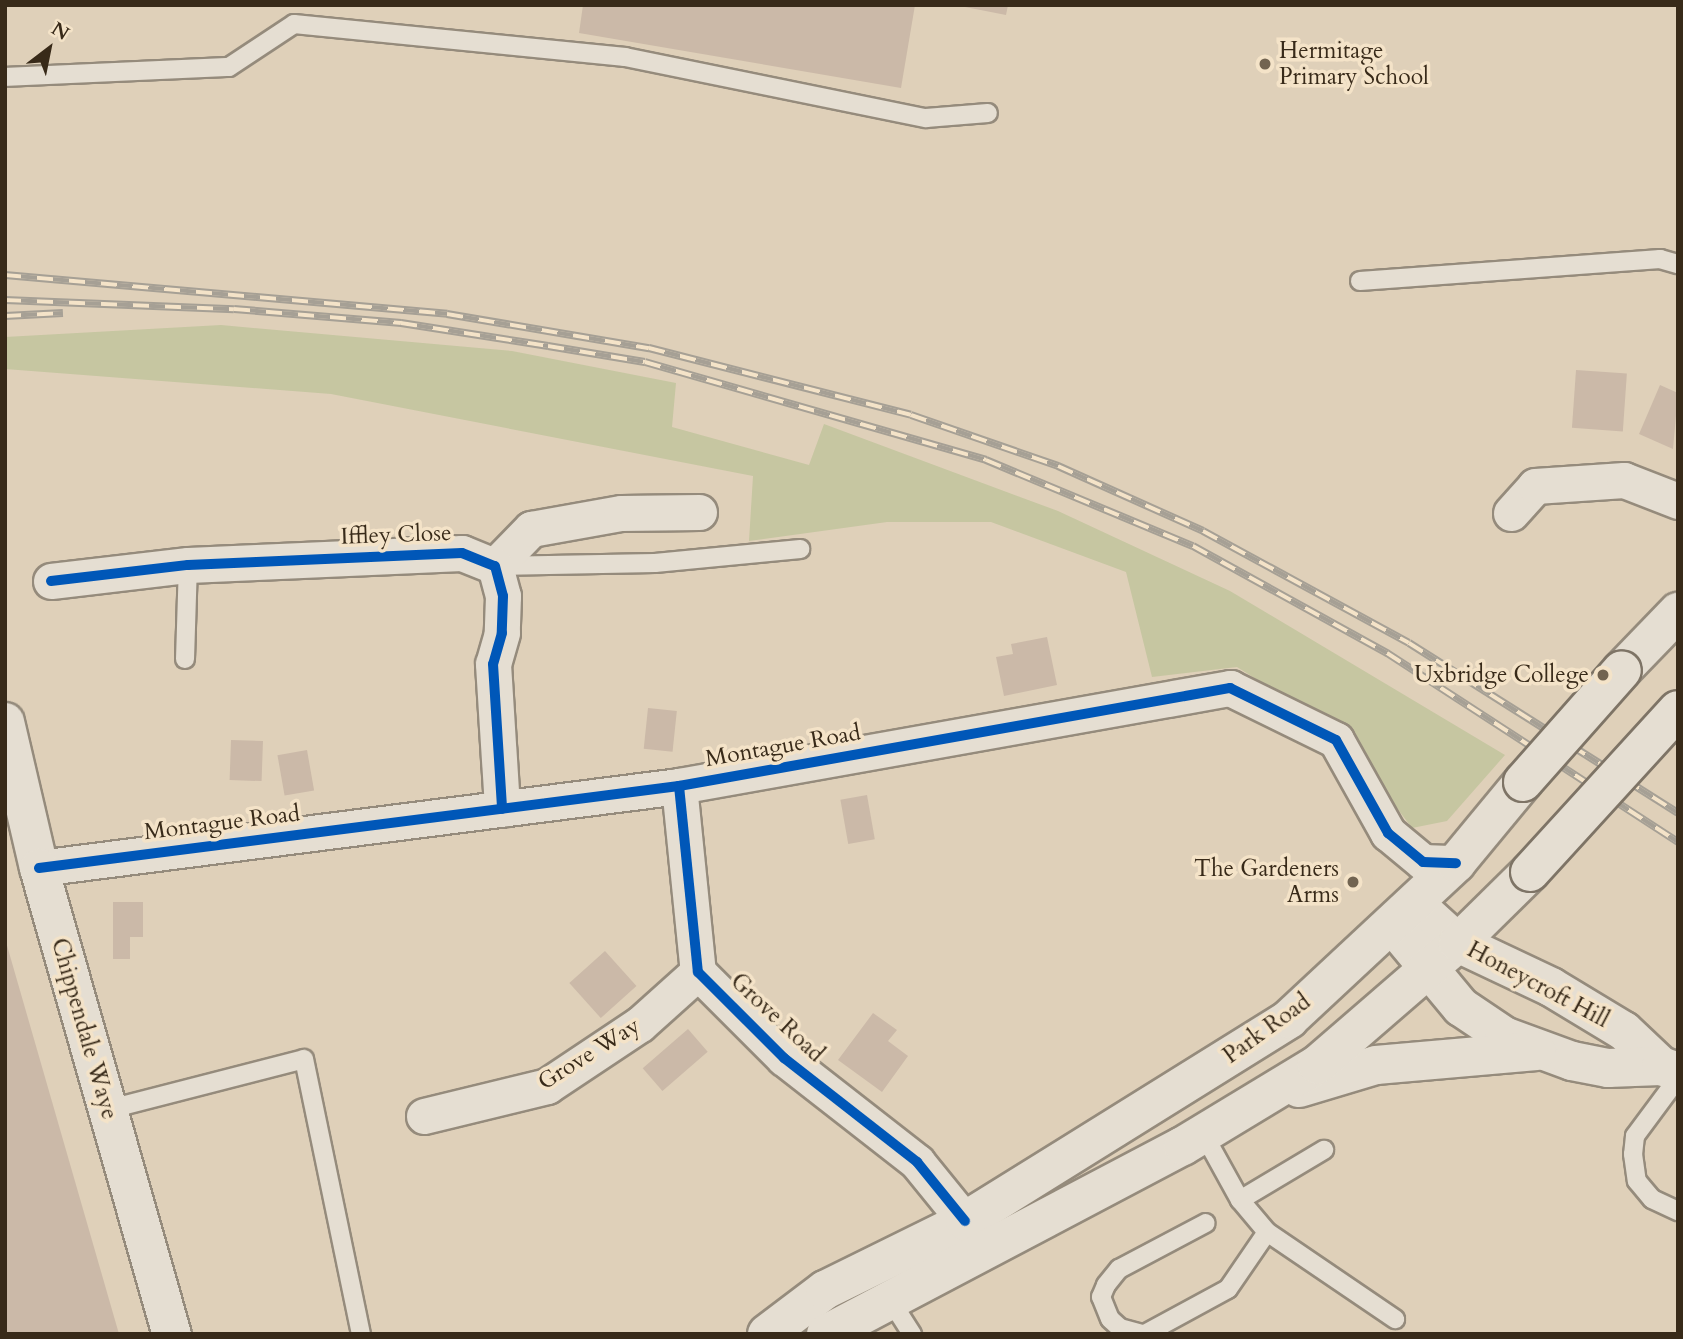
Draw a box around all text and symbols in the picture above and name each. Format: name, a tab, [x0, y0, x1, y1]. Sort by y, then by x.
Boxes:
north arrow	[14, 14, 84, 84]
text: N	[46, 16, 74, 47]
place label: Hermitage Primary School	[1279, 37, 1429, 91]
marker: Hermitage Primary School	[1257, 56, 1273, 72]
street label: Iffley Close	[340, 519, 452, 551]
place label: Uxbridge College	[1414, 661, 1589, 689]
marker: Uxbridge College	[1595, 667, 1611, 683]
street label: Montague Road	[703, 719, 863, 773]
street label: Montague Road	[142, 800, 302, 846]
place label: The Gardeners Arms	[1194, 855, 1339, 909]
marker: The Gardeners Arms	[1345, 874, 1361, 890]
street label: Chippendale Waye	[45, 935, 123, 1123]
street label: Honeycroft Hill	[1462, 936, 1614, 1034]
street label: Grove Road	[725, 968, 829, 1068]
street label: Park Road	[1218, 988, 1316, 1070]
street label: Grove Way	[533, 1012, 645, 1096]

